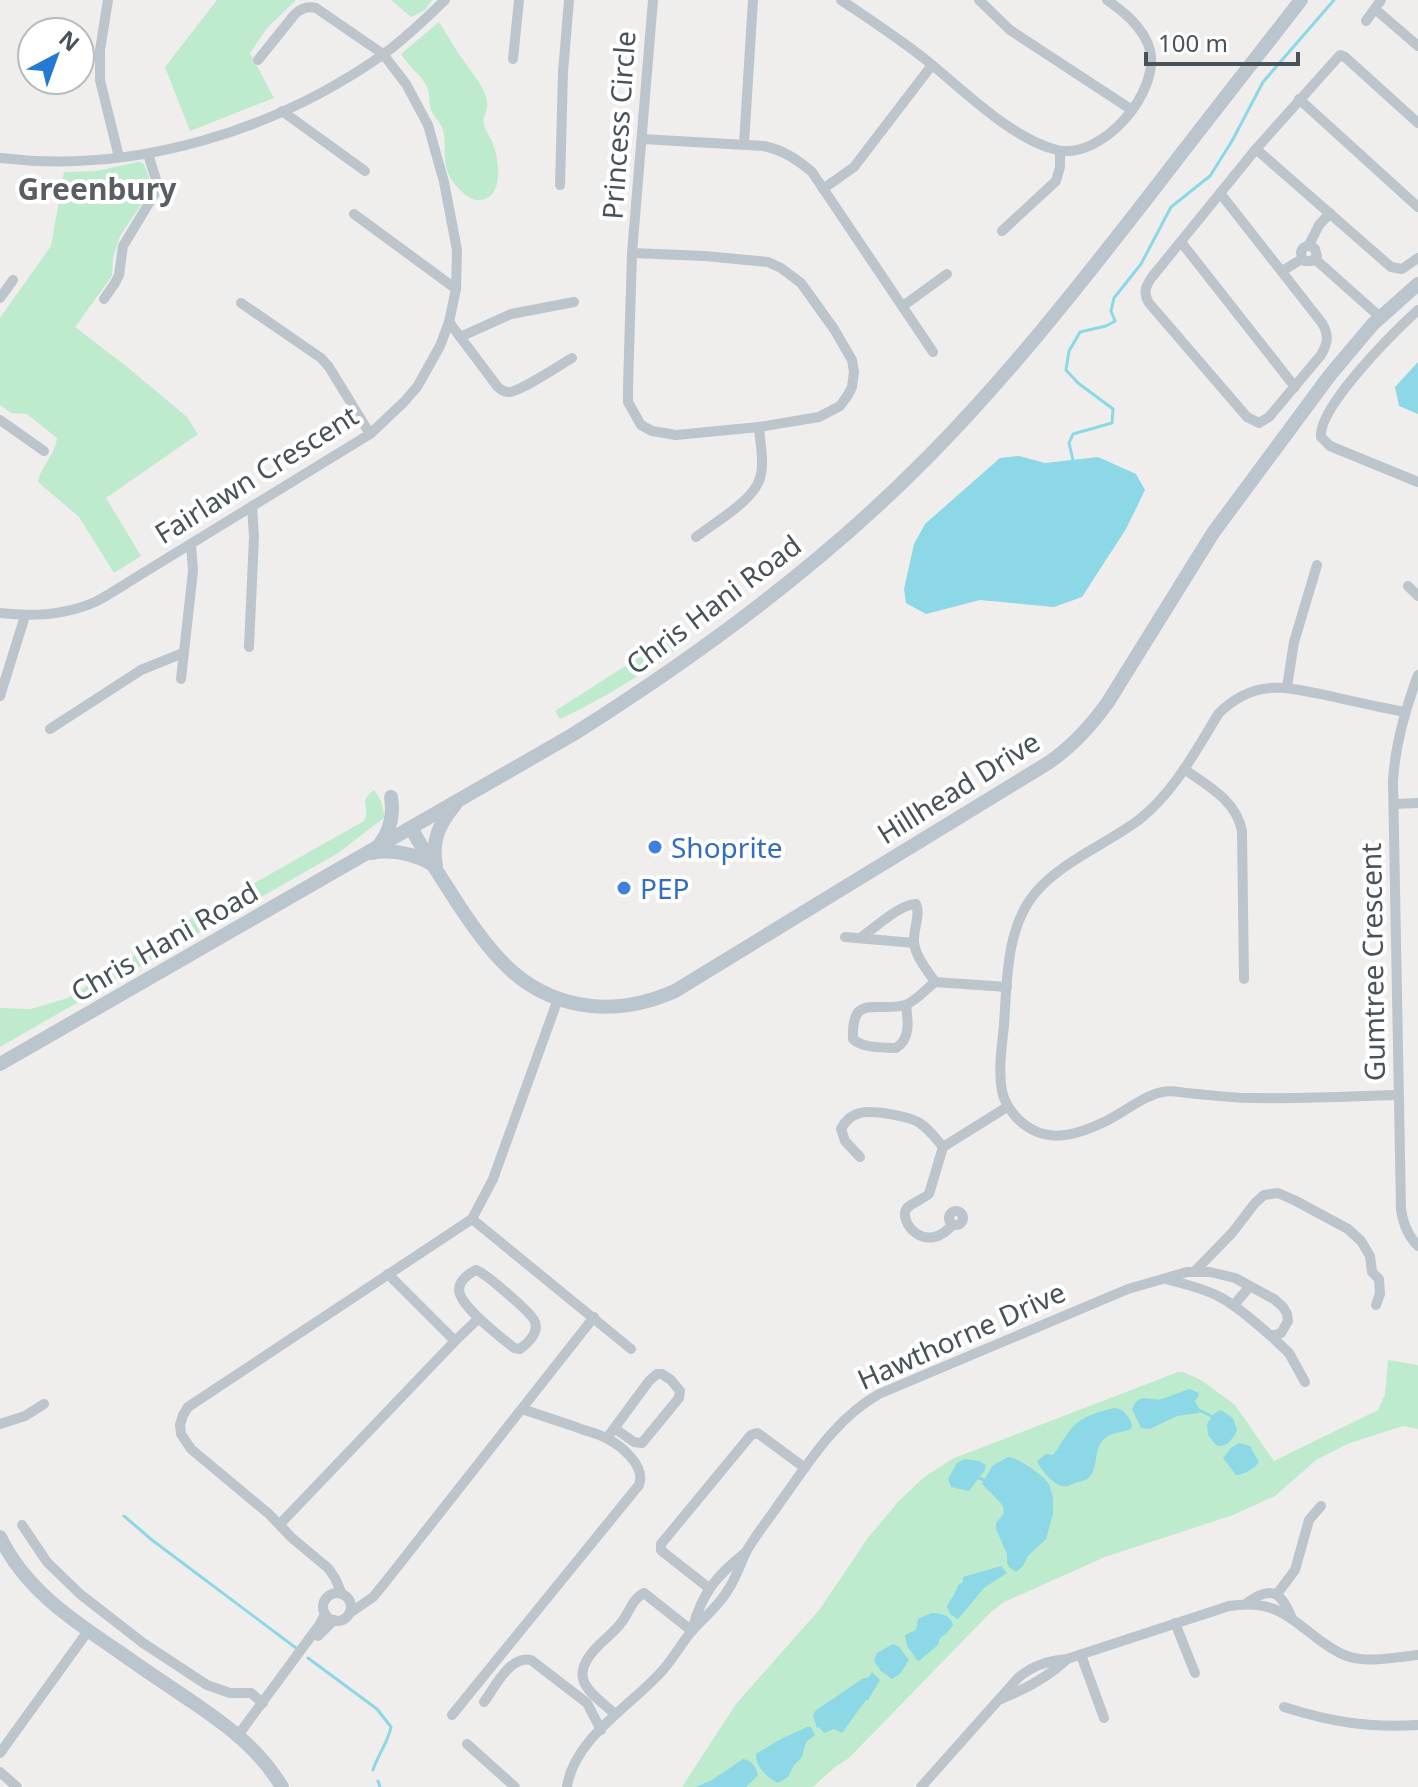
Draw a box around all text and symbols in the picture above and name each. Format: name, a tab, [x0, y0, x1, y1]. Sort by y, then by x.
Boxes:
north arrow	[16, 16, 96, 96]
scale bar	[1146, 16, 1298, 66]
text: N	[53, 23, 86, 57]
text: 100 m	[1158, 26, 1228, 59]
street label: Princess Circle	[592, 30, 644, 220]
district label: Greenbury	[18, 168, 177, 209]
street label: Fairlawn Crescent	[147, 396, 365, 552]
street label: Chris Hani Road	[618, 526, 808, 682]
street label: Hillhead Drive	[869, 722, 1047, 852]
place label: Shoprite	[671, 828, 783, 866]
marker: Shoprite	[646, 838, 664, 856]
street label: Gumtree Crescent	[1351, 842, 1393, 1082]
place label: PEP	[640, 869, 689, 907]
street label: Chris Hani Road	[64, 872, 264, 1010]
marker: PEP	[615, 879, 633, 897]
street label: Hawthorne Drive	[851, 1272, 1071, 1398]

